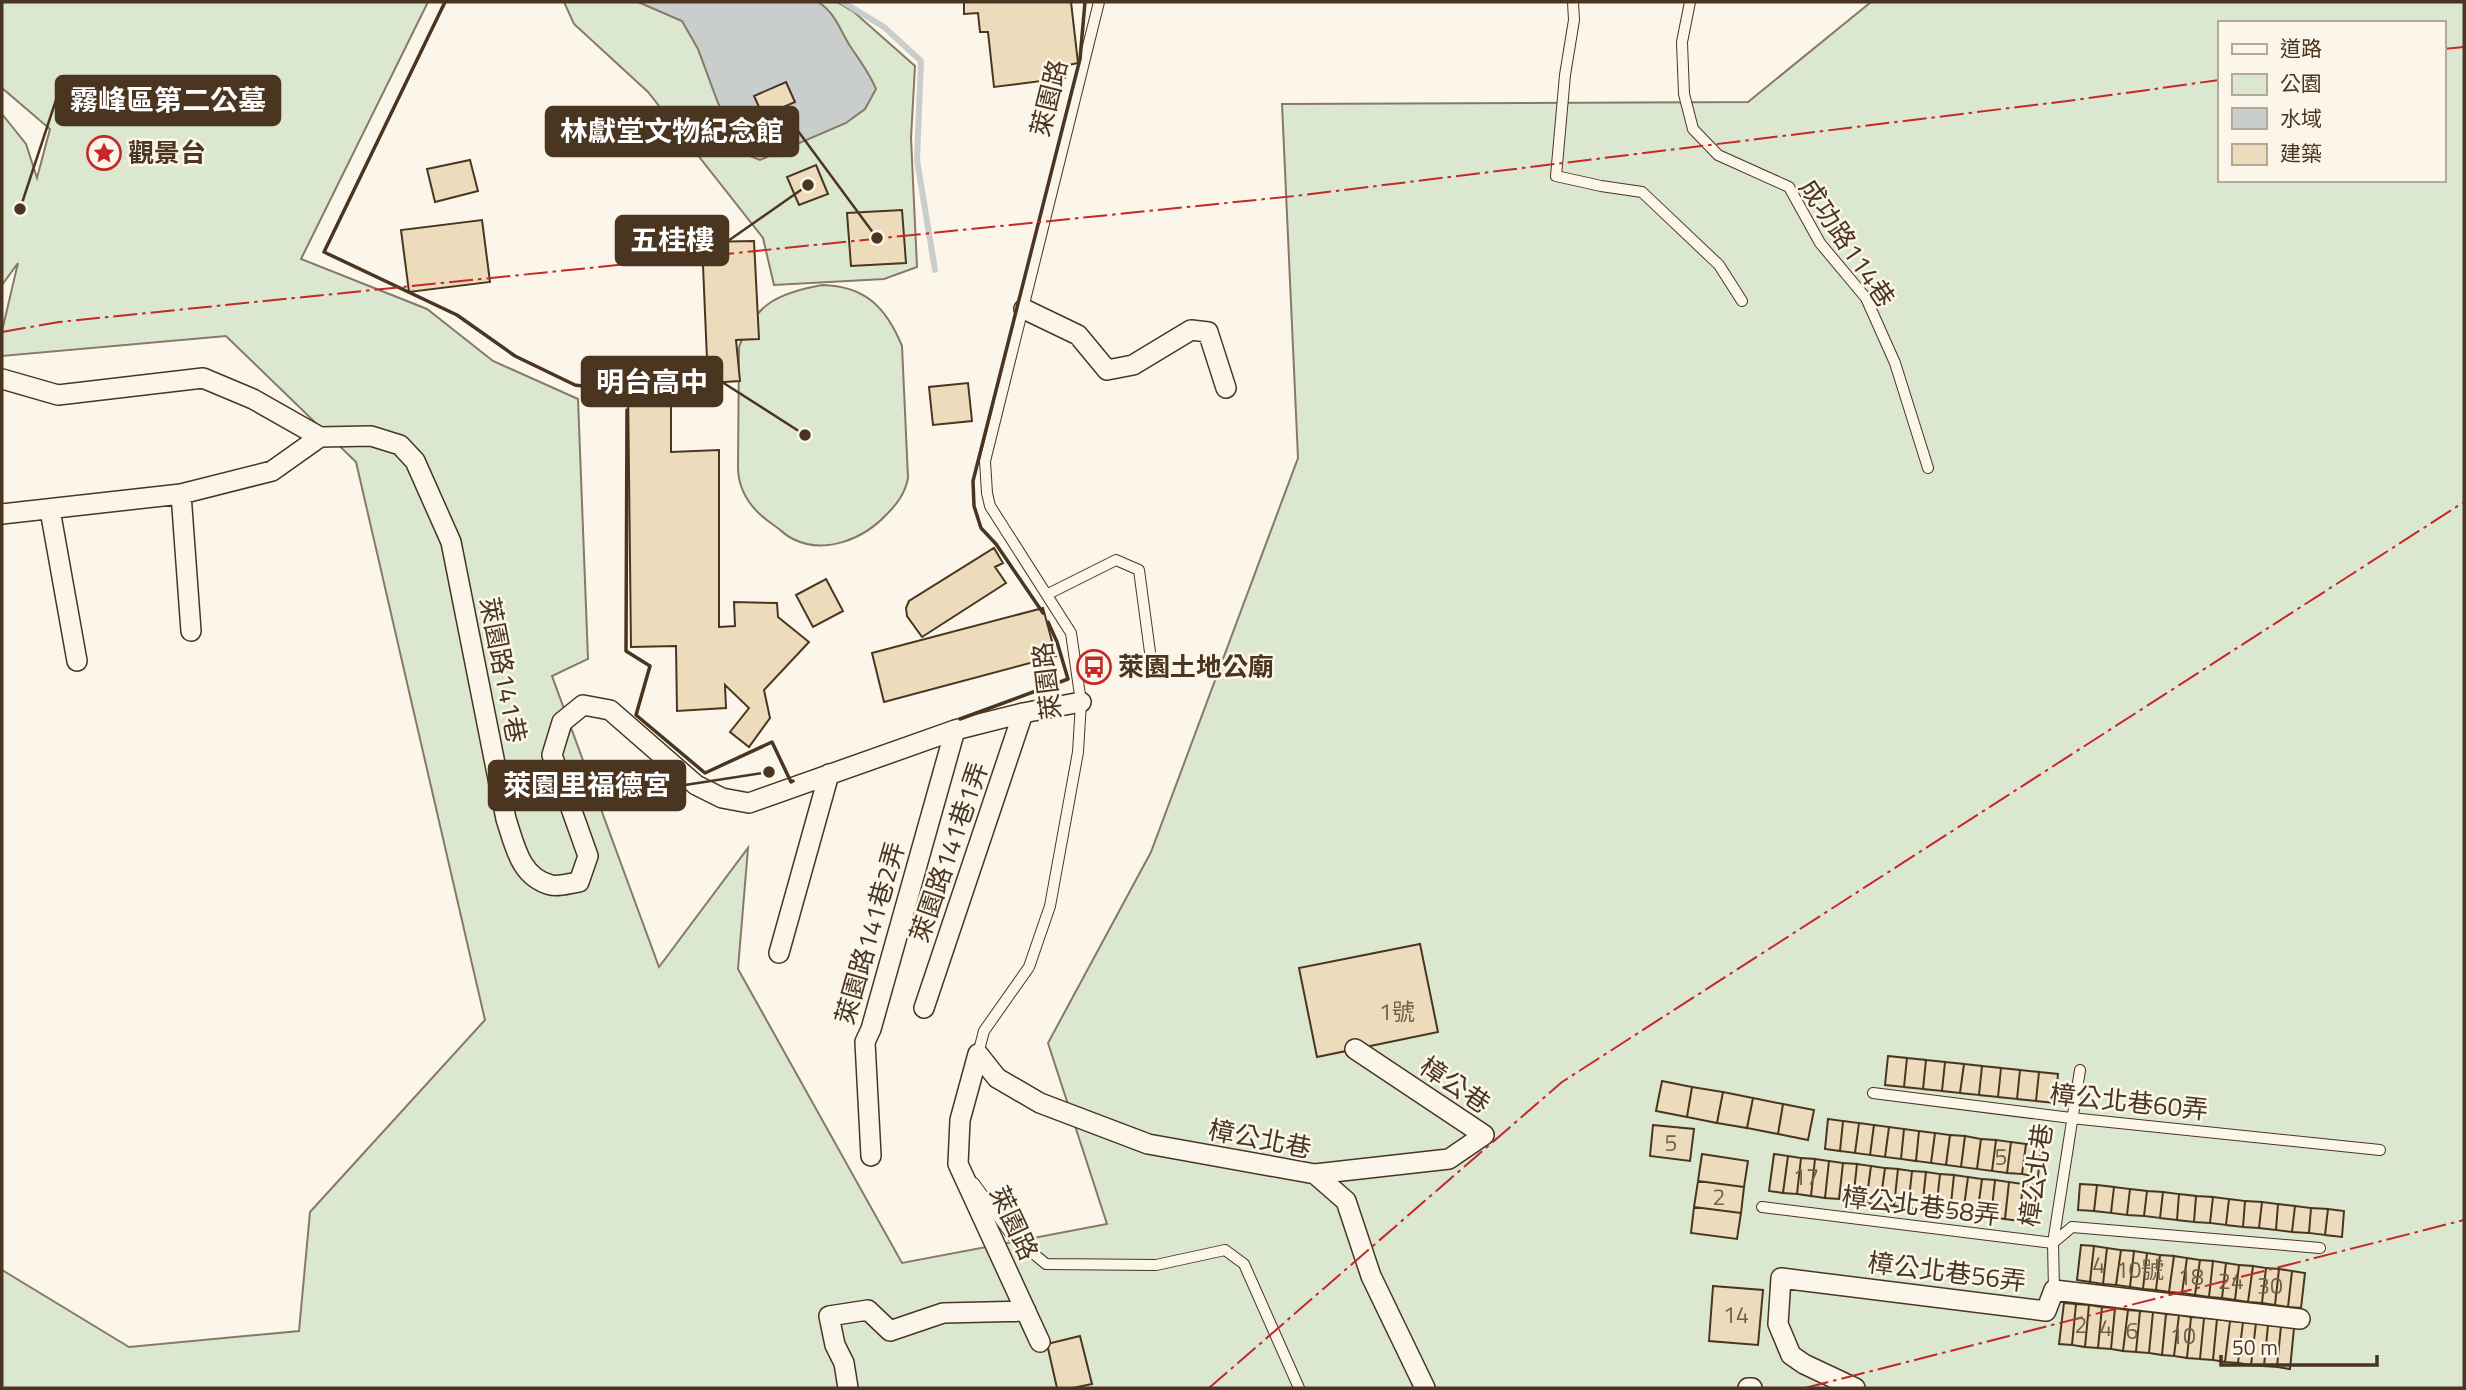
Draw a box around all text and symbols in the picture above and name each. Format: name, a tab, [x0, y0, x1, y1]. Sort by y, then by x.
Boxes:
legend	[2218, 21, 2445, 182]
text: 道路	[2280, 32, 2322, 64]
street label: 萊園路	[1020, 55, 1077, 140]
text: 公園	[2280, 67, 2322, 99]
callout: 霧峰區第二公墓	[56, 76, 280, 125]
text: 霧峰區第二公墓	[70, 78, 266, 121]
text: 水域	[2280, 102, 2322, 134]
callout: 林獻堂文物紀念館	[546, 107, 798, 156]
text: 林獻堂文物紀念館	[560, 109, 784, 152]
place label: 觀景台	[128, 133, 206, 172]
place icon: 觀景台	[85, 134, 123, 172]
text: 建築	[2280, 137, 2322, 169]
street label: 成功路114巷	[1790, 171, 1905, 315]
callout: 五桂樓	[616, 216, 728, 265]
text: 五桂樓	[630, 218, 714, 261]
callout: 明台高中	[582, 357, 722, 406]
text: 明台高中	[596, 360, 708, 403]
street label: 萊園路141巷	[470, 594, 537, 746]
street label: 萊園路	[1022, 640, 1071, 722]
place label: 萊園土地公廟	[1118, 647, 1274, 686]
bus stop icon: 萊園土地公廟	[1075, 648, 1113, 686]
street label: 萊園路141巷1弄	[899, 756, 998, 947]
callout: 萊園里福德宮	[489, 761, 685, 810]
text: 萊園里福德宮	[503, 763, 671, 806]
street label: 萊園路141巷2弄	[825, 837, 914, 1029]
house number: 1號	[1379, 994, 1415, 1029]
street label: 樟公巷	[1412, 1047, 1499, 1123]
street label: 樟公北巷60弄	[2048, 1074, 2210, 1129]
street label: 樟公北巷	[1205, 1109, 1315, 1168]
street label: 樟公北巷	[2009, 1121, 2062, 1229]
house number: 5	[1665, 1125, 1677, 1160]
house number: 5	[1995, 1139, 2007, 1174]
house number: 17	[1793, 1159, 1819, 1194]
street label: 樟公北巷58弄	[1840, 1176, 2002, 1235]
street label: 萊園路	[980, 1179, 1049, 1266]
house number: 2	[1713, 1179, 1725, 1214]
street label: 樟公北巷56弄	[1866, 1242, 2028, 1301]
house number: 4	[2093, 1247, 2105, 1282]
house number: 10號	[2116, 1252, 2164, 1287]
house number: 18	[2178, 1259, 2204, 1294]
house number: 24	[2218, 1263, 2244, 1298]
house number: 30	[2257, 1268, 2283, 1303]
house number: 14	[1723, 1297, 1749, 1332]
house number: 2	[2075, 1307, 2087, 1342]
house number: 4	[2100, 1310, 2112, 1345]
house number: 6	[2126, 1313, 2138, 1348]
house number: 10	[2170, 1318, 2196, 1353]
scale bar	[2221, 1324, 2377, 1368]
text: 50 m	[2232, 1331, 2278, 1363]

